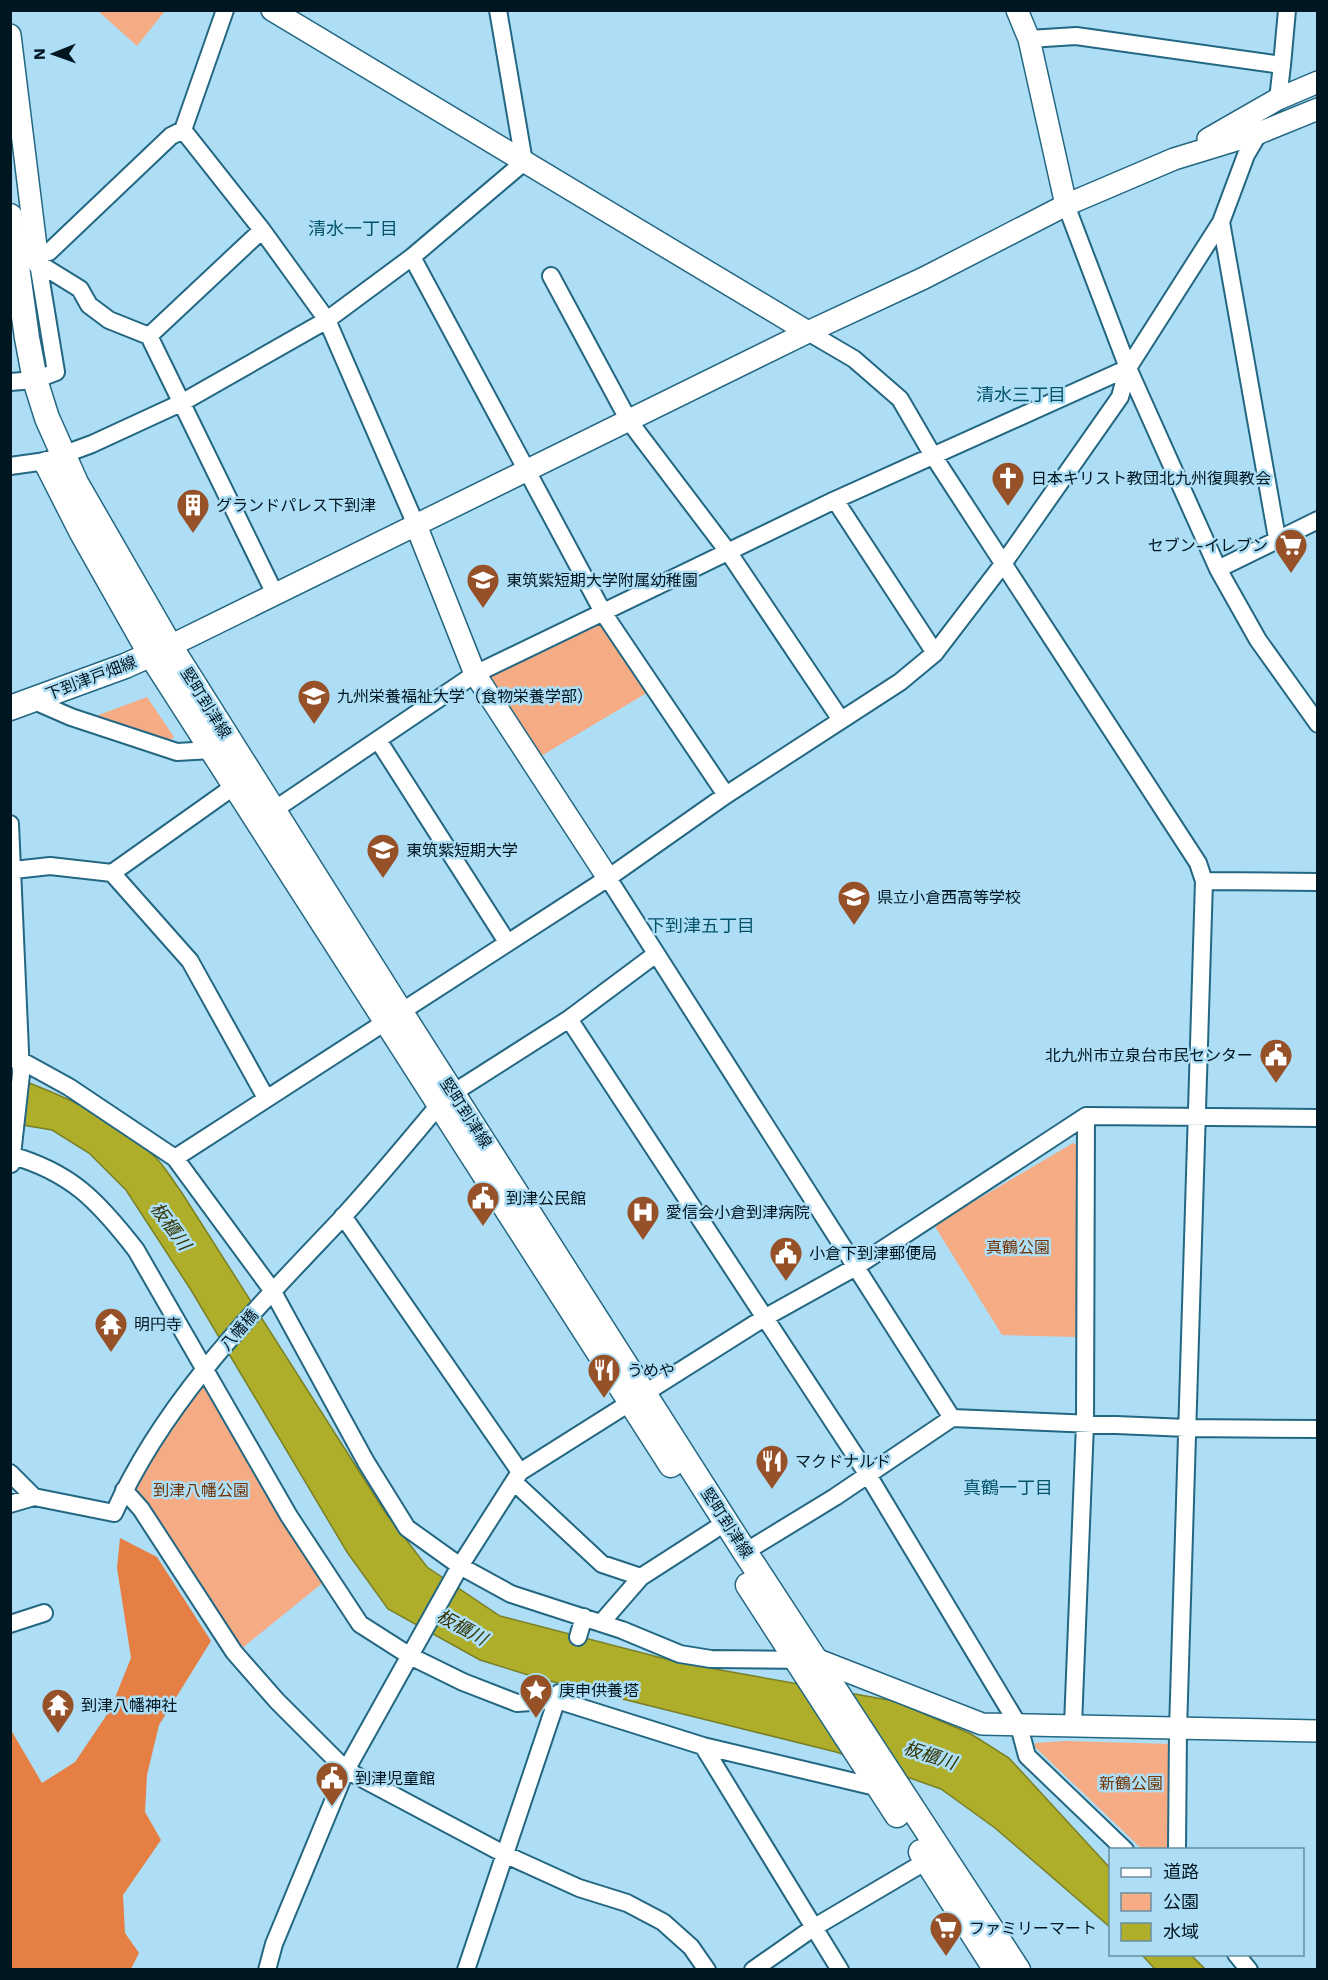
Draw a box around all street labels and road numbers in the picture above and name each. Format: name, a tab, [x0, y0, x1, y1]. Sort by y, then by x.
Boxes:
street label: 下到津戸畑線	[43, 652, 139, 704]
street label: 堅町到津線	[177, 664, 235, 742]
street label: 堅町到津線	[436, 1074, 496, 1152]
street label: 八幡橋	[216, 1306, 262, 1354]
street label: 堅町到津線	[697, 1484, 757, 1562]

